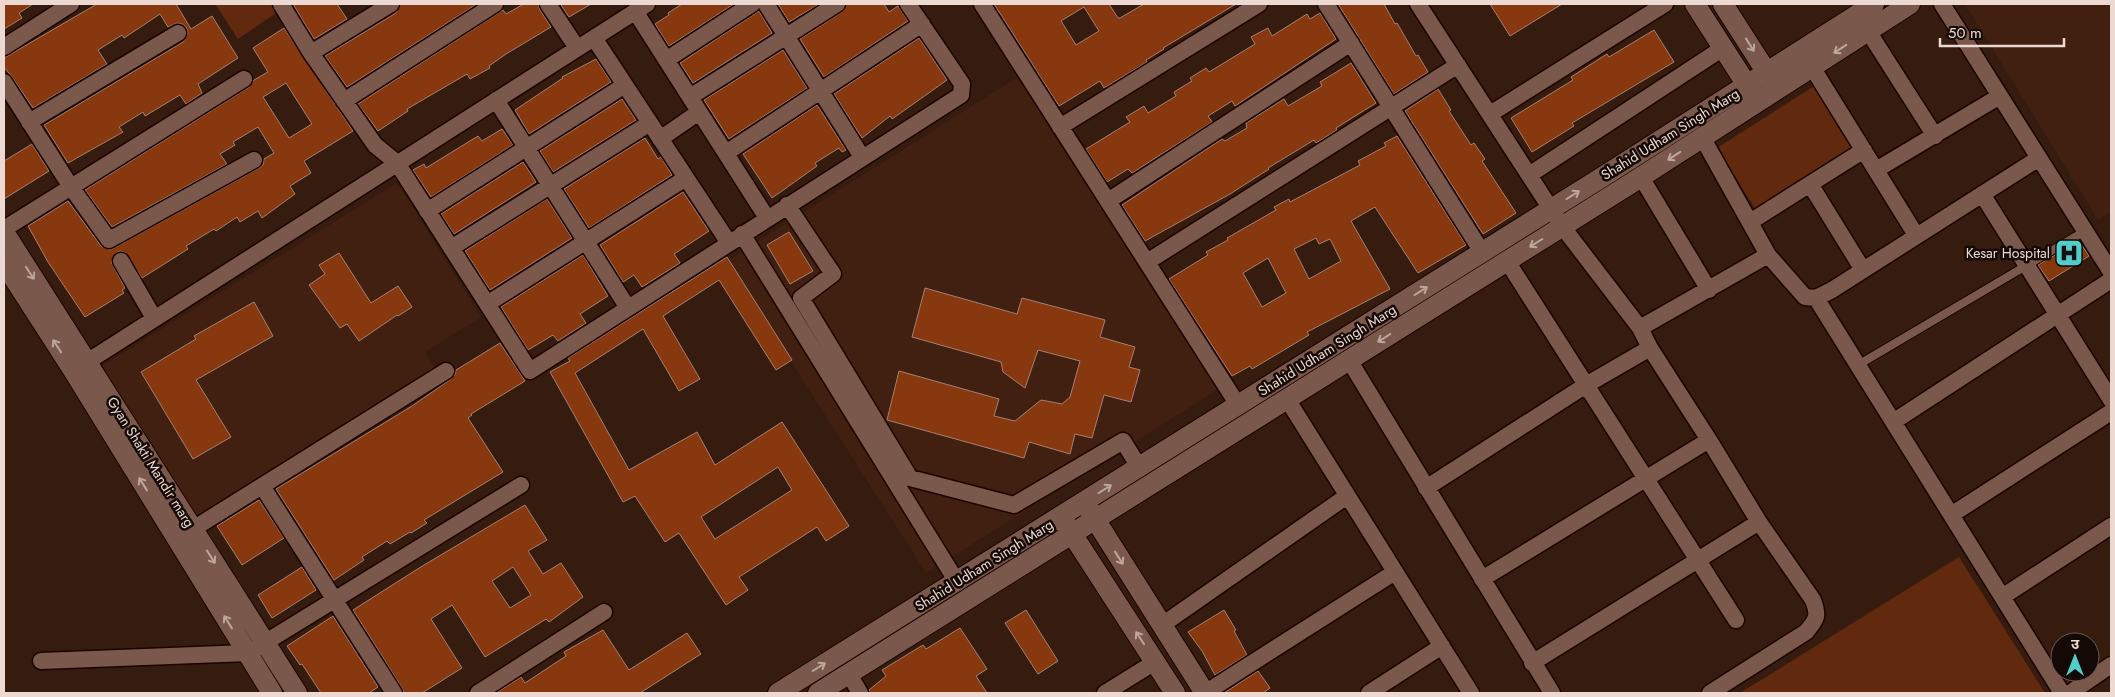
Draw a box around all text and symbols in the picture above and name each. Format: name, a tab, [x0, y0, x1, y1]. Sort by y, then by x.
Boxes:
scale bar	[1940, 15, 2064, 47]
text: 50 m	[1948, 22, 1982, 44]
one-way arrow	[1745, 37, 1755, 51]
one-way arrow	[1833, 44, 1847, 54]
street label: Shahid Udham Singh Marg	[1597, 83, 1743, 185]
one-way arrow	[1667, 151, 1681, 161]
one-way arrow	[1566, 190, 1580, 200]
one-way arrow	[1530, 238, 1544, 248]
hospital icon: Kesar Hospital	[2054, 238, 2084, 268]
place label: Kesar Hospital	[1966, 243, 2050, 263]
one-way arrow	[25, 265, 35, 279]
one-way arrow	[1413, 285, 1427, 295]
street label: Shahid Udham Singh Marg	[1254, 299, 1400, 401]
one-way arrow	[1377, 334, 1391, 344]
one-way arrow	[52, 339, 62, 353]
street label: Gyan Shakti Mandir marg	[103, 393, 199, 531]
one-way arrow	[138, 477, 148, 491]
one-way arrow	[1098, 483, 1112, 493]
street label: Shahid Udham Singh Marg	[911, 514, 1057, 616]
one-way arrow	[207, 550, 217, 564]
one-way arrow	[1114, 551, 1125, 565]
one-way arrow	[223, 615, 234, 629]
one-way arrow	[1134, 631, 1144, 645]
north arrow	[2050, 632, 2100, 682]
text: उ	[2071, 634, 2080, 654]
one-way arrow	[812, 662, 826, 673]

